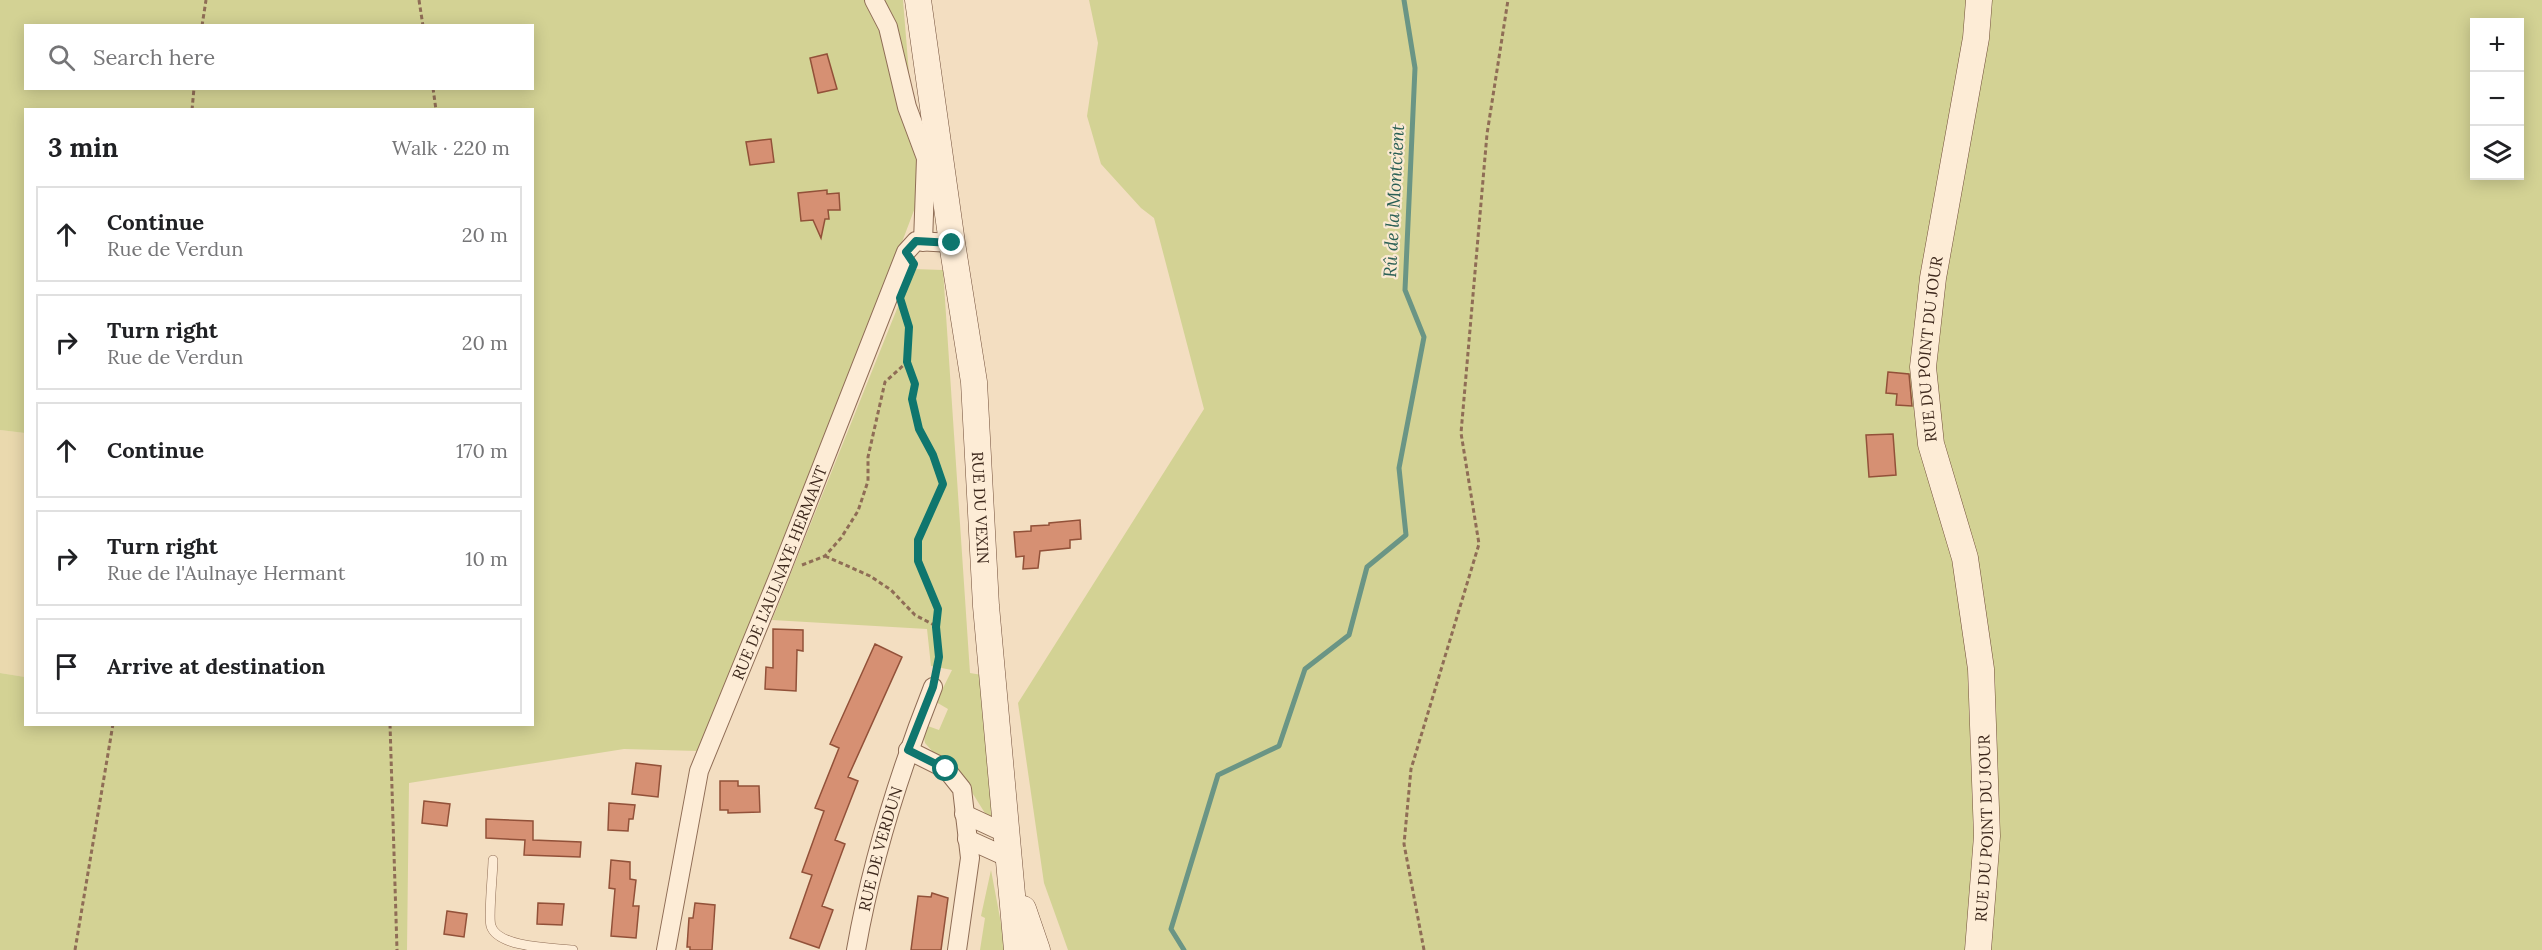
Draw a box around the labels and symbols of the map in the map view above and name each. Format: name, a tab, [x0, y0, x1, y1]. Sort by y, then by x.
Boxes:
water label: Rû de la Montcient	[1378, 123, 1409, 278]
route end	[938, 229, 964, 255]
street label: RUE DU POINT DU JOUR	[1913, 254, 1947, 443]
street label: RUE DU VEXIN	[968, 451, 994, 565]
street label: RUE DE L'AULNAYE HERMANT	[727, 463, 831, 683]
street label: RUE DU POINT DU JOUR	[1970, 733, 1997, 923]
route start	[932, 755, 958, 781]
street label: RUE DE VERDUN	[854, 784, 907, 913]

